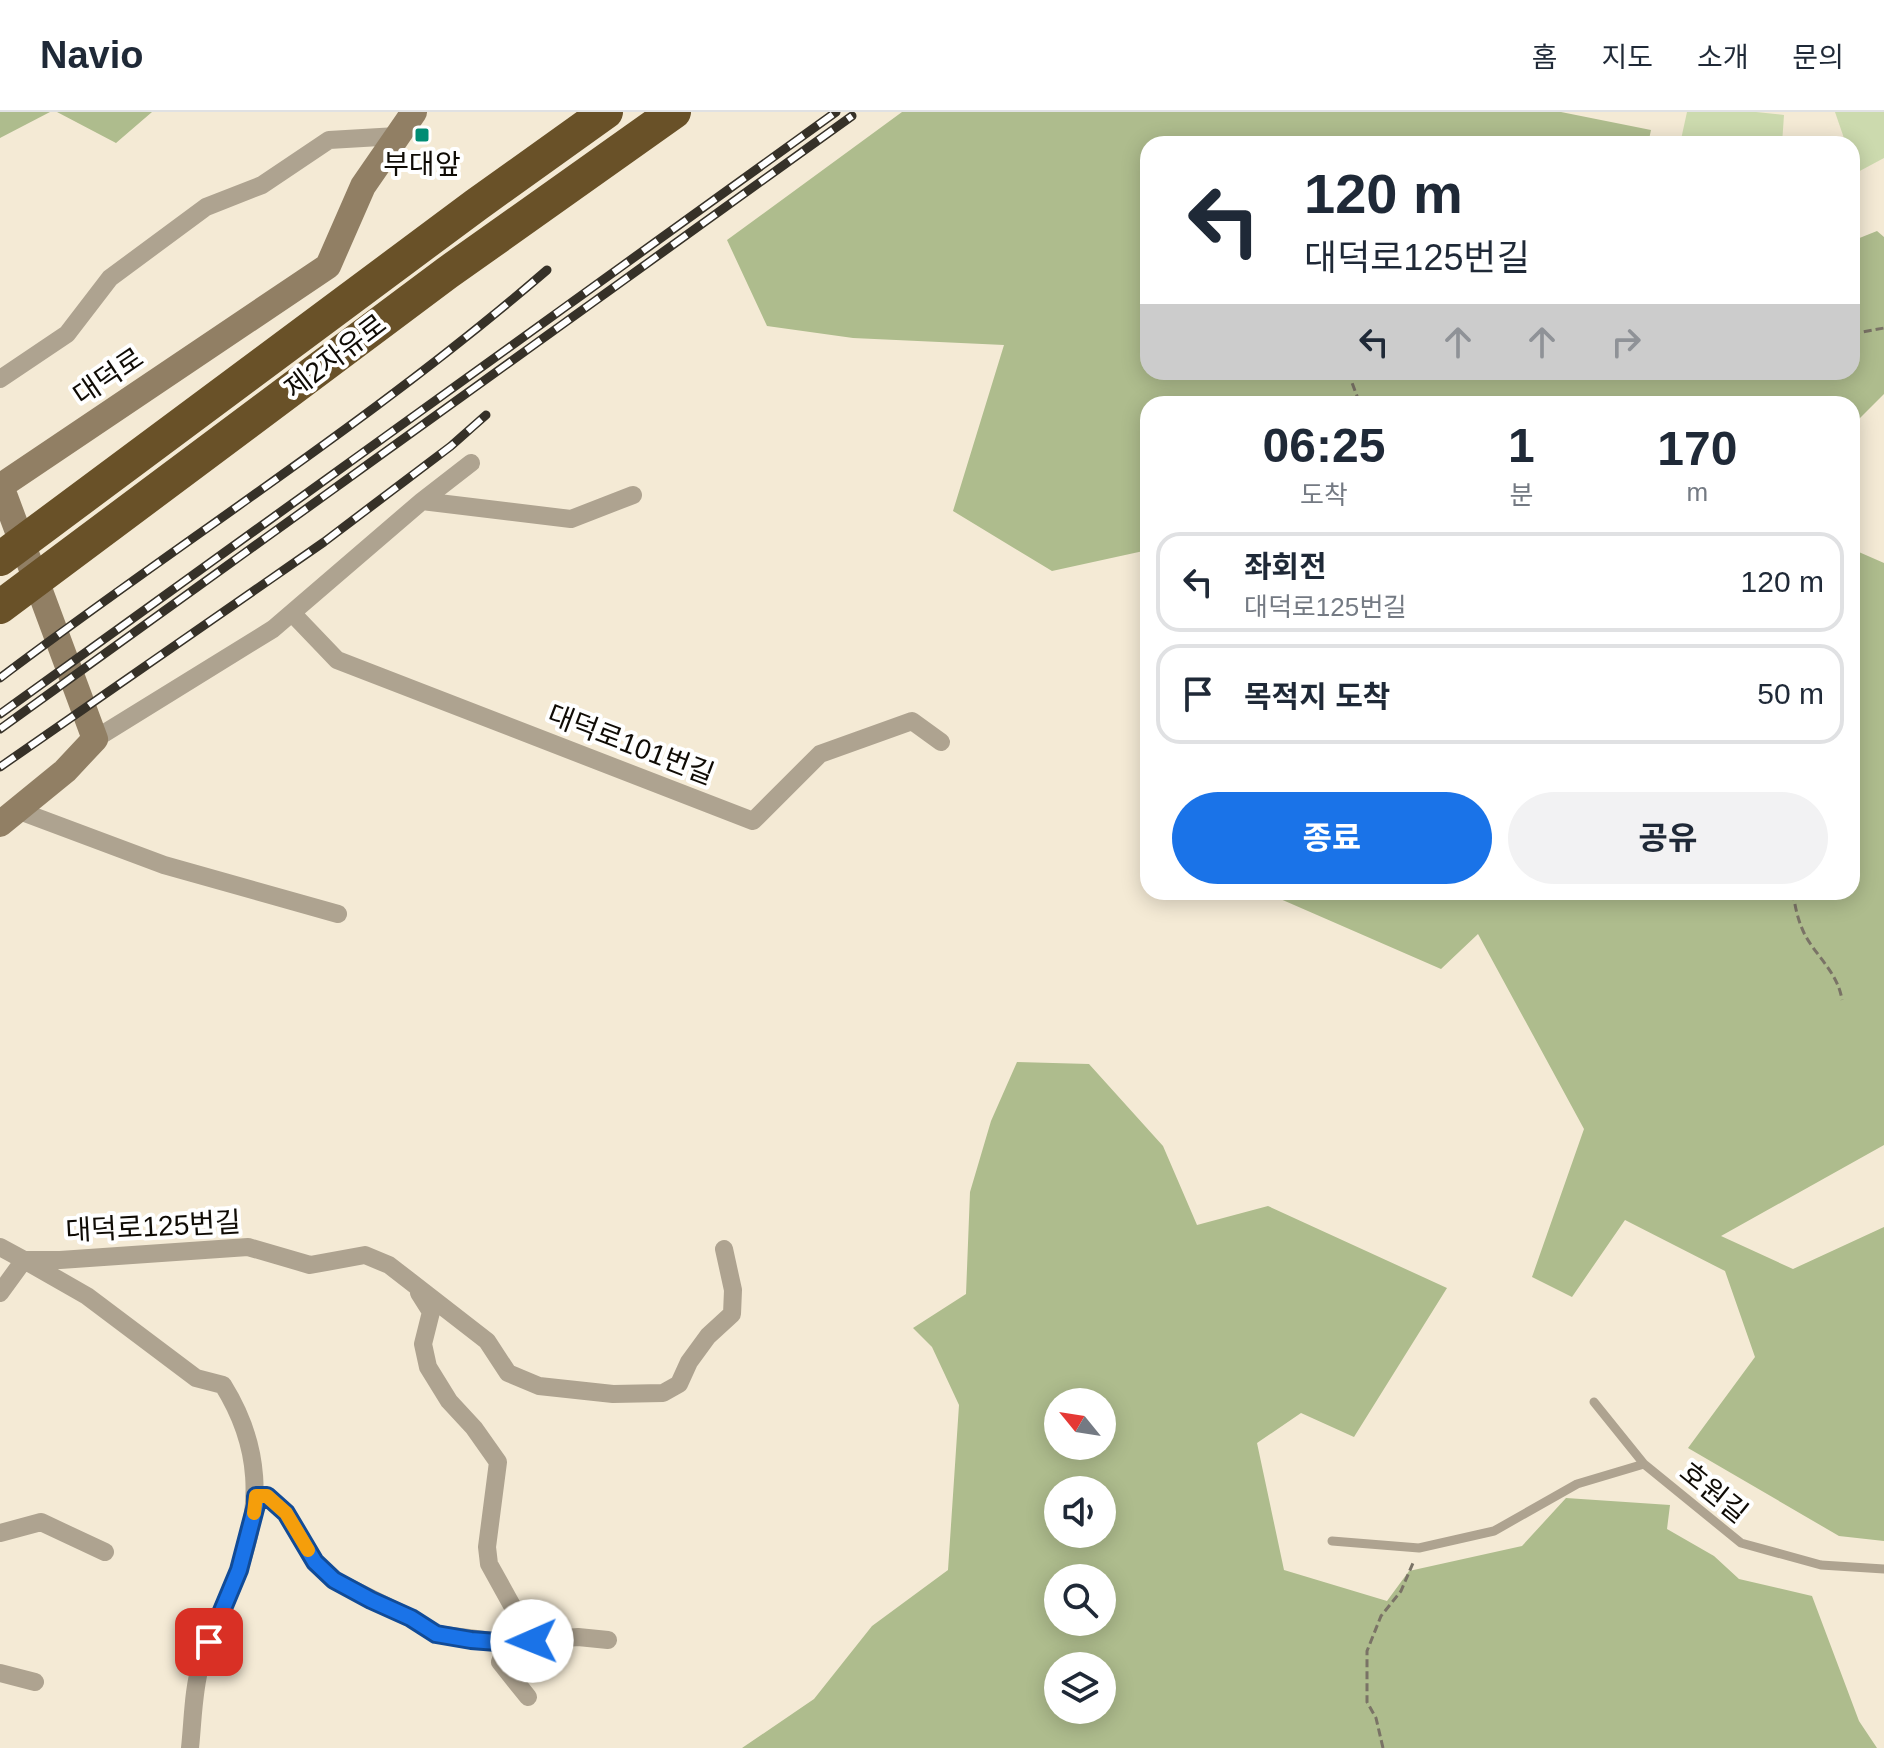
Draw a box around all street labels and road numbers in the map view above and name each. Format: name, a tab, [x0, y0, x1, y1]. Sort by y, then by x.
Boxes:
street label: 제2자유로	[279, 308, 392, 404]
street label: 대덕로	[68, 342, 149, 411]
street label: 대덕로101번길	[543, 699, 718, 790]
street label: 대덕로125번길	[65, 1206, 241, 1247]
street label: 호원길	[1674, 1456, 1753, 1529]

